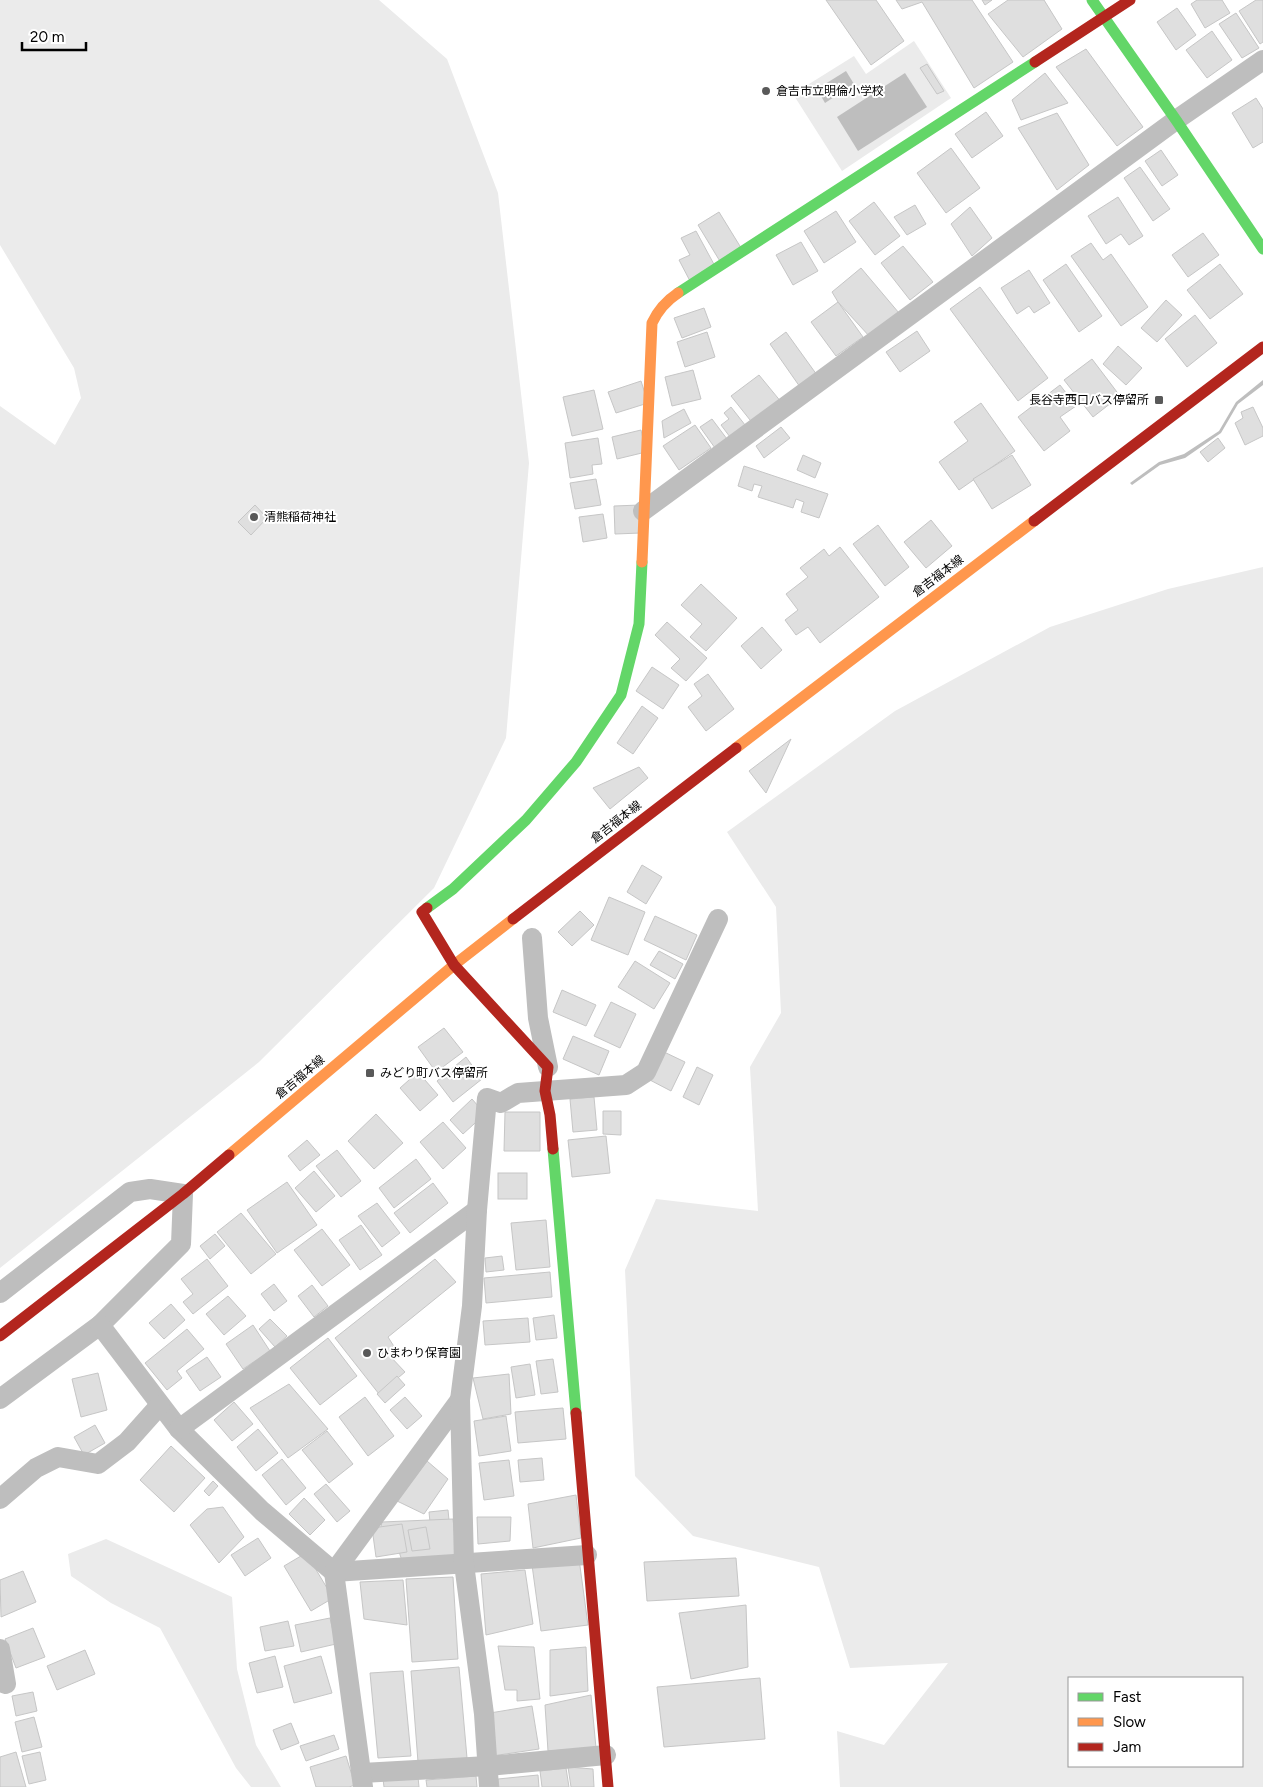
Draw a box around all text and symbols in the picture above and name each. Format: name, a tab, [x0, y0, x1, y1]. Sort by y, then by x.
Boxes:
scale bar	[22, 20, 86, 52]
text: 20 m	[30, 28, 64, 46]
place label: 倉吉市立明倫小学校	[776, 84, 884, 98]
marker: 倉吉市立明倫小学校	[760, 85, 772, 97]
place label: 長谷寺西口バス停留所	[1029, 393, 1149, 407]
marker: 長谷寺西口バス停留所	[1153, 394, 1165, 406]
place label: 清熊稲荷神社	[264, 510, 336, 524]
marker: 清熊稲荷神社	[248, 511, 260, 523]
street label: 倉吉福本線	[910, 552, 966, 600]
street label: 倉吉福本線	[588, 798, 644, 846]
street label: 倉吉福本線	[273, 1052, 327, 1102]
place label: みどり町バス停留所	[380, 1066, 488, 1080]
marker: みどり町バス停留所	[364, 1067, 376, 1079]
place label: ひまわり保育園	[377, 1346, 461, 1360]
marker: ひまわり保育園	[361, 1347, 373, 1359]
legend	[1068, 1677, 1243, 1767]
text: Fast	[1113, 1688, 1142, 1706]
text: Slow	[1113, 1713, 1146, 1731]
text: Jam	[1113, 1738, 1141, 1756]

